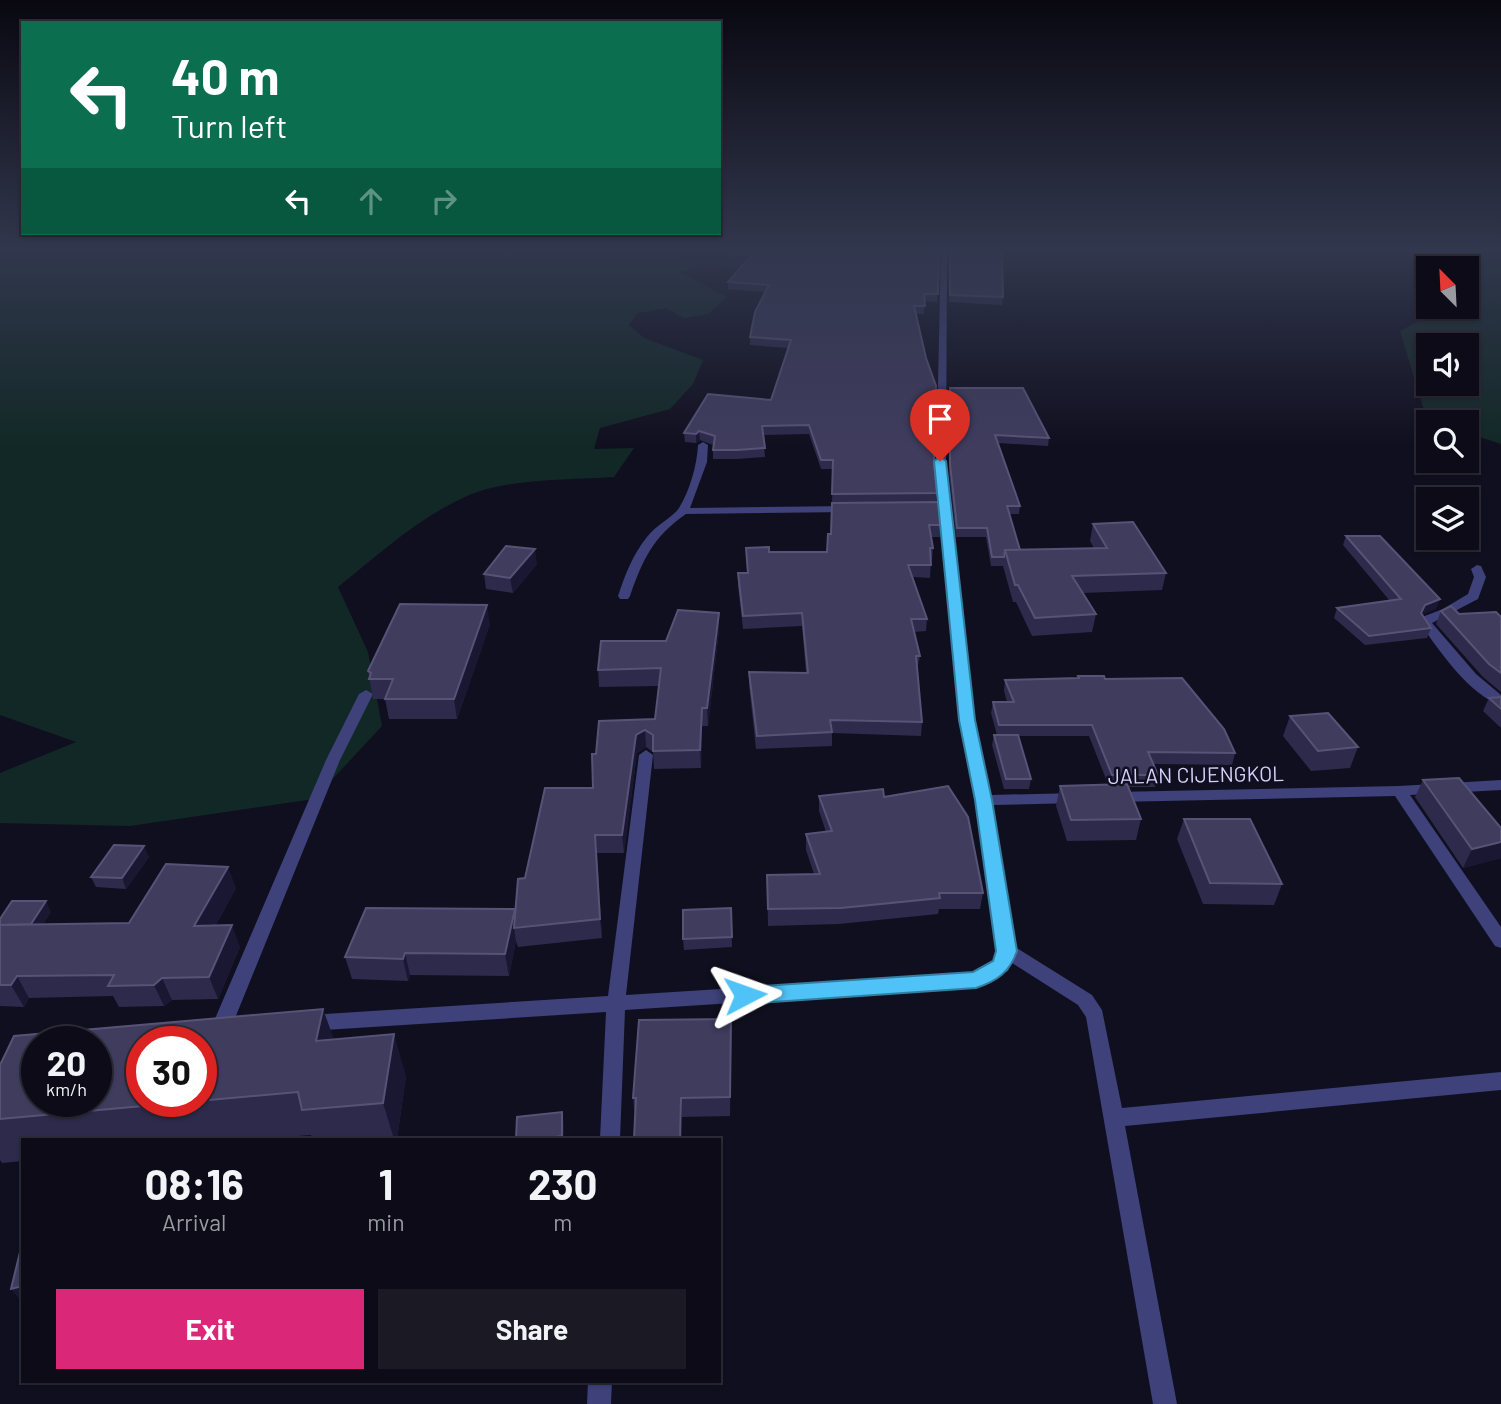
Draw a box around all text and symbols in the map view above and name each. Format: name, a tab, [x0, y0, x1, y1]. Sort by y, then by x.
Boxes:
text: 40 m	[171, 46, 279, 105]
icon: left	[56, 49, 147, 140]
text: Turn left	[171, 106, 288, 144]
icon: left	[279, 182, 317, 220]
icon: ahead	[352, 182, 390, 220]
icon: right	[425, 182, 463, 220]
north arrow	[1416, 256, 1479, 318]
map controls	[1416, 256, 1479, 550]
button: sound	[1416, 333, 1479, 396]
pin	[910, 389, 970, 461]
icon: arrive	[921, 400, 959, 438]
button: search	[1416, 410, 1479, 473]
button: layers	[1416, 487, 1479, 550]
street label: JALAN CIJENGKOL	[1108, 760, 1284, 788]
position arrow	[708, 958, 782, 1032]
speed limit sign: 30	[126, 1026, 217, 1117]
text: 20	[47, 1041, 86, 1083]
text: km/h	[46, 1078, 87, 1100]
text: 08:16	[144, 1158, 244, 1208]
text: 1	[378, 1158, 393, 1208]
text: 230	[528, 1158, 598, 1208]
text: Arrival	[162, 1208, 226, 1236]
text: min	[367, 1208, 405, 1236]
text: m	[553, 1208, 572, 1236]
button: Exit	[56, 1289, 364, 1369]
button: Share	[378, 1289, 686, 1369]

